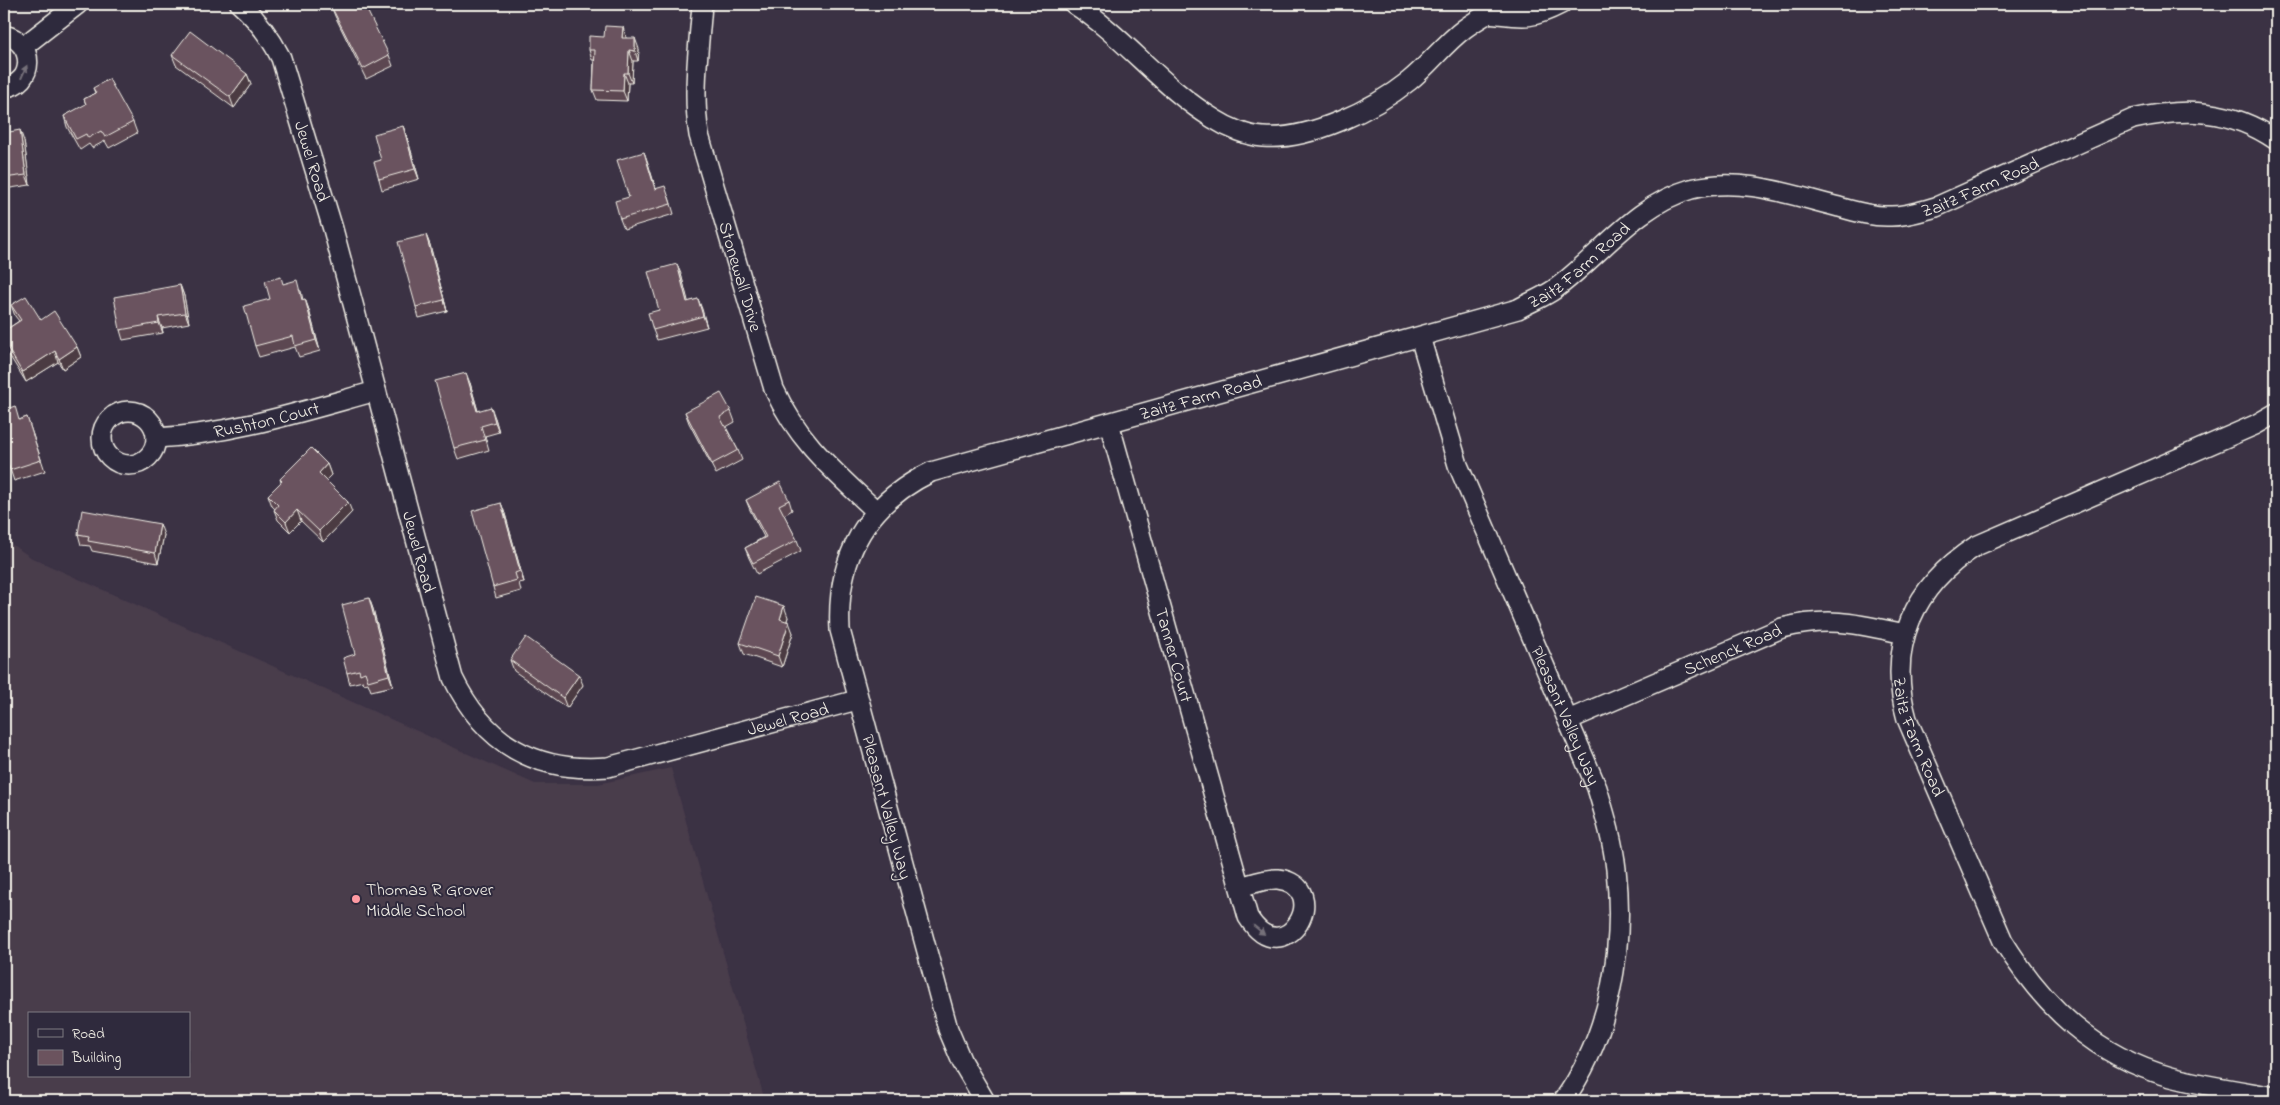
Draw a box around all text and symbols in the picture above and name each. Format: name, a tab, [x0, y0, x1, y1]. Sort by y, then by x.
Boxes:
one-way arrow	[20, 65, 28, 79]
street label: Jewel Road	[286, 118, 335, 205]
street label: Zaitz Farm Road	[1919, 152, 2044, 225]
street label: Zaitz Farm Road	[1524, 217, 1637, 317]
street label: Stonewall Drive	[710, 219, 768, 336]
street label: Zaitz Farm Road	[1137, 370, 1265, 428]
street label: Rushton Court	[212, 396, 323, 446]
street label: Jewel Road	[394, 509, 441, 596]
street label: Tanner Court	[1147, 605, 1198, 706]
street label: Schenck Road	[1680, 619, 1786, 684]
street label: Pleasant Valley Way	[1522, 642, 1605, 790]
street label: Zaitz Farm Road	[1885, 676, 1950, 801]
street label: Jewel Road	[745, 697, 832, 744]
street label: Pleasant Valley Way	[853, 732, 917, 883]
place label: Thomas R Grover Middle School	[366, 878, 494, 925]
marker: Thomas R Grover Middle School	[350, 893, 362, 905]
one-way arrow	[1252, 924, 1265, 935]
legend	[28, 1012, 190, 1078]
text: Road	[72, 1023, 105, 1045]
text: Building	[71, 1047, 121, 1070]

